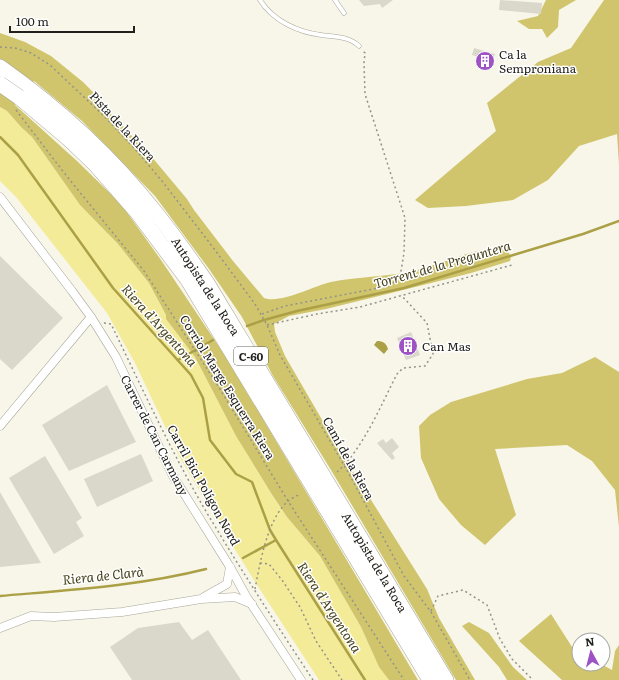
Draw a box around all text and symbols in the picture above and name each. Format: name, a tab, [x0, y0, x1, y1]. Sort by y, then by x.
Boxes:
scale bar	[10, 8, 134, 34]
text: 100 m	[16, 12, 49, 30]
place label: Ca la Semproniana	[499, 45, 577, 77]
building icon: Ca la Semproniana	[474, 50, 496, 72]
street label: Pista de la Riera	[86, 87, 161, 165]
street label: Autopista de la Roca	[167, 233, 245, 339]
water label: Torrent de la Preguntera	[371, 235, 513, 293]
water label: Riera d'Argentona	[118, 280, 203, 371]
street label: Corriol Marge Esquerra Riera	[176, 311, 280, 463]
building icon: Can Mas	[397, 335, 419, 357]
place label: Can Mas	[422, 337, 471, 355]
road number: C-60	[234, 347, 268, 365]
street label: Carrer de Can Carmany	[117, 372, 193, 499]
street label: Camí de la Riera	[319, 413, 380, 503]
street label: Carril Bici Polígon Nord	[163, 421, 245, 549]
street label: Autopista de la Roca	[338, 508, 412, 616]
water label: Riera d'Argentona	[293, 558, 367, 657]
water label: Riera de Clarà	[61, 561, 145, 589]
north arrow	[571, 632, 611, 672]
text: N	[584, 633, 595, 650]

